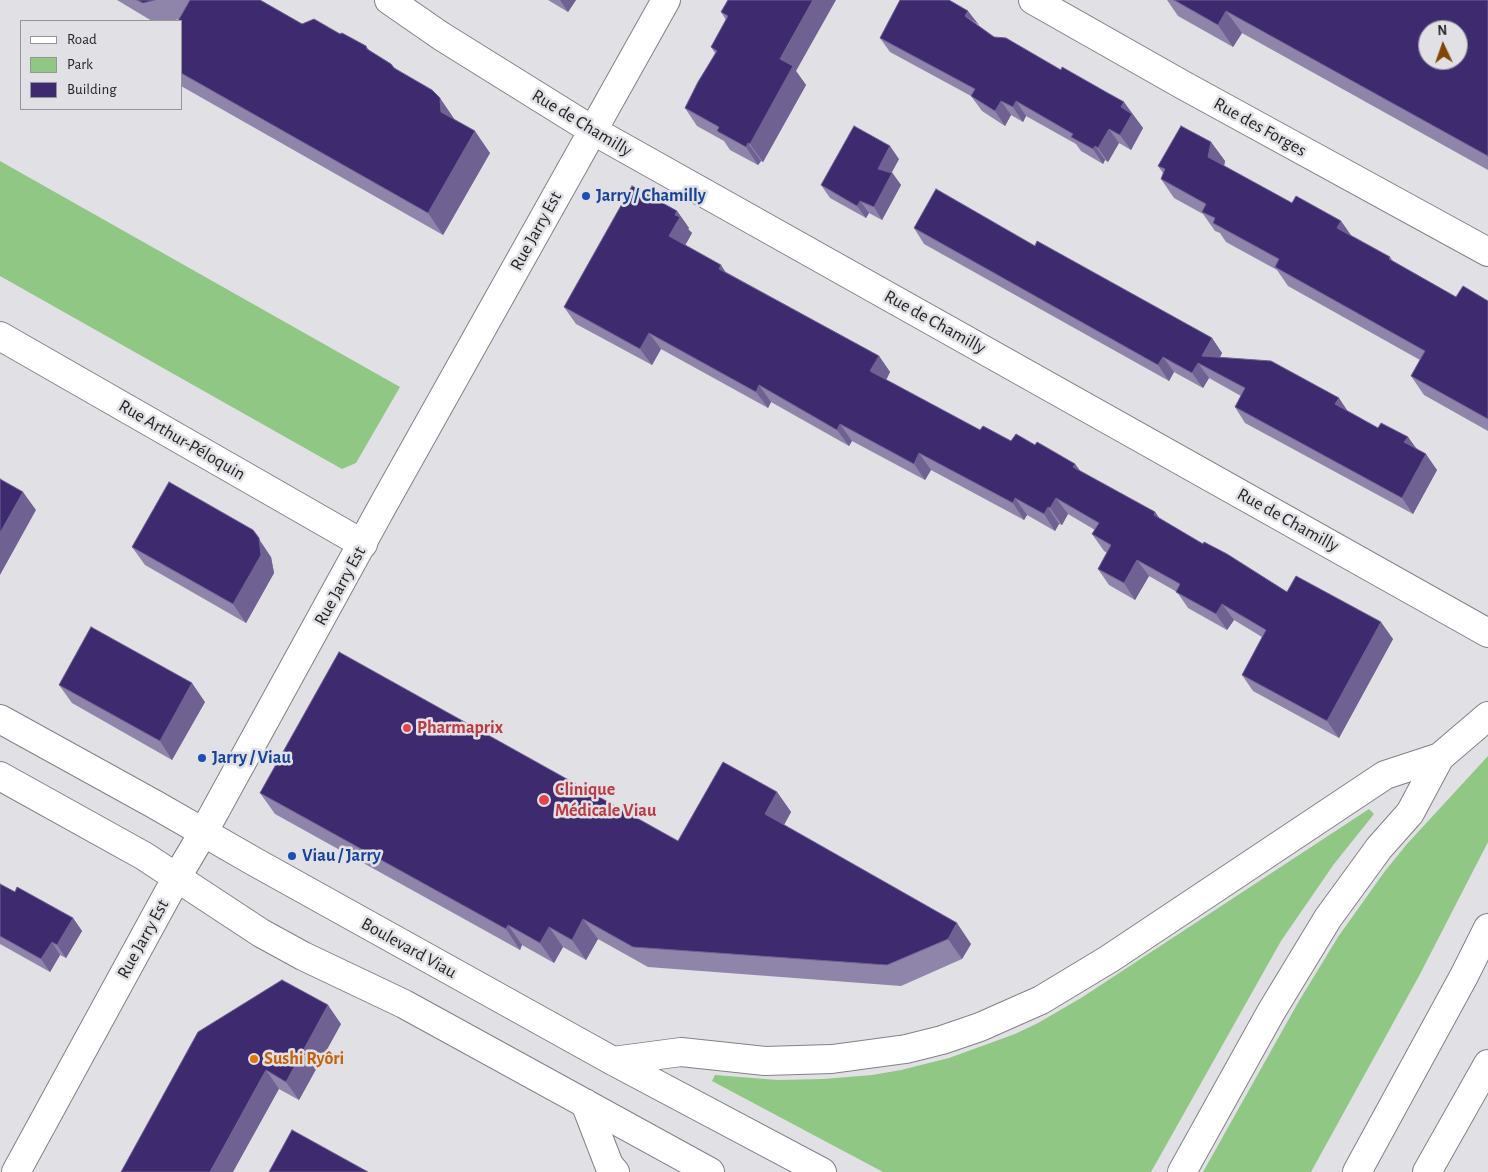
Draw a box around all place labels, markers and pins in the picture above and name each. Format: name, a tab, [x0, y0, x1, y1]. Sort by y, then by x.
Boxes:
place label: Jarry / Chamilly	[596, 185, 706, 207]
marker: Jarry / Chamilly	[580, 190, 592, 202]
place label: Pharmaprix	[417, 717, 503, 739]
marker: Pharmaprix	[401, 722, 413, 734]
place label: Jarry / Viau	[212, 747, 291, 769]
marker: Jarry / Viau	[196, 752, 208, 764]
place label: Clinique Médicale Viau	[555, 779, 656, 822]
marker: Clinique Médicale Viau	[537, 793, 551, 807]
place label: Viau / Jarry	[302, 845, 381, 867]
marker: Viau / Jarry	[286, 850, 298, 862]
place label: Sushi Ryôri	[264, 1048, 344, 1070]
marker: Sushi Ryôri	[248, 1053, 260, 1065]

